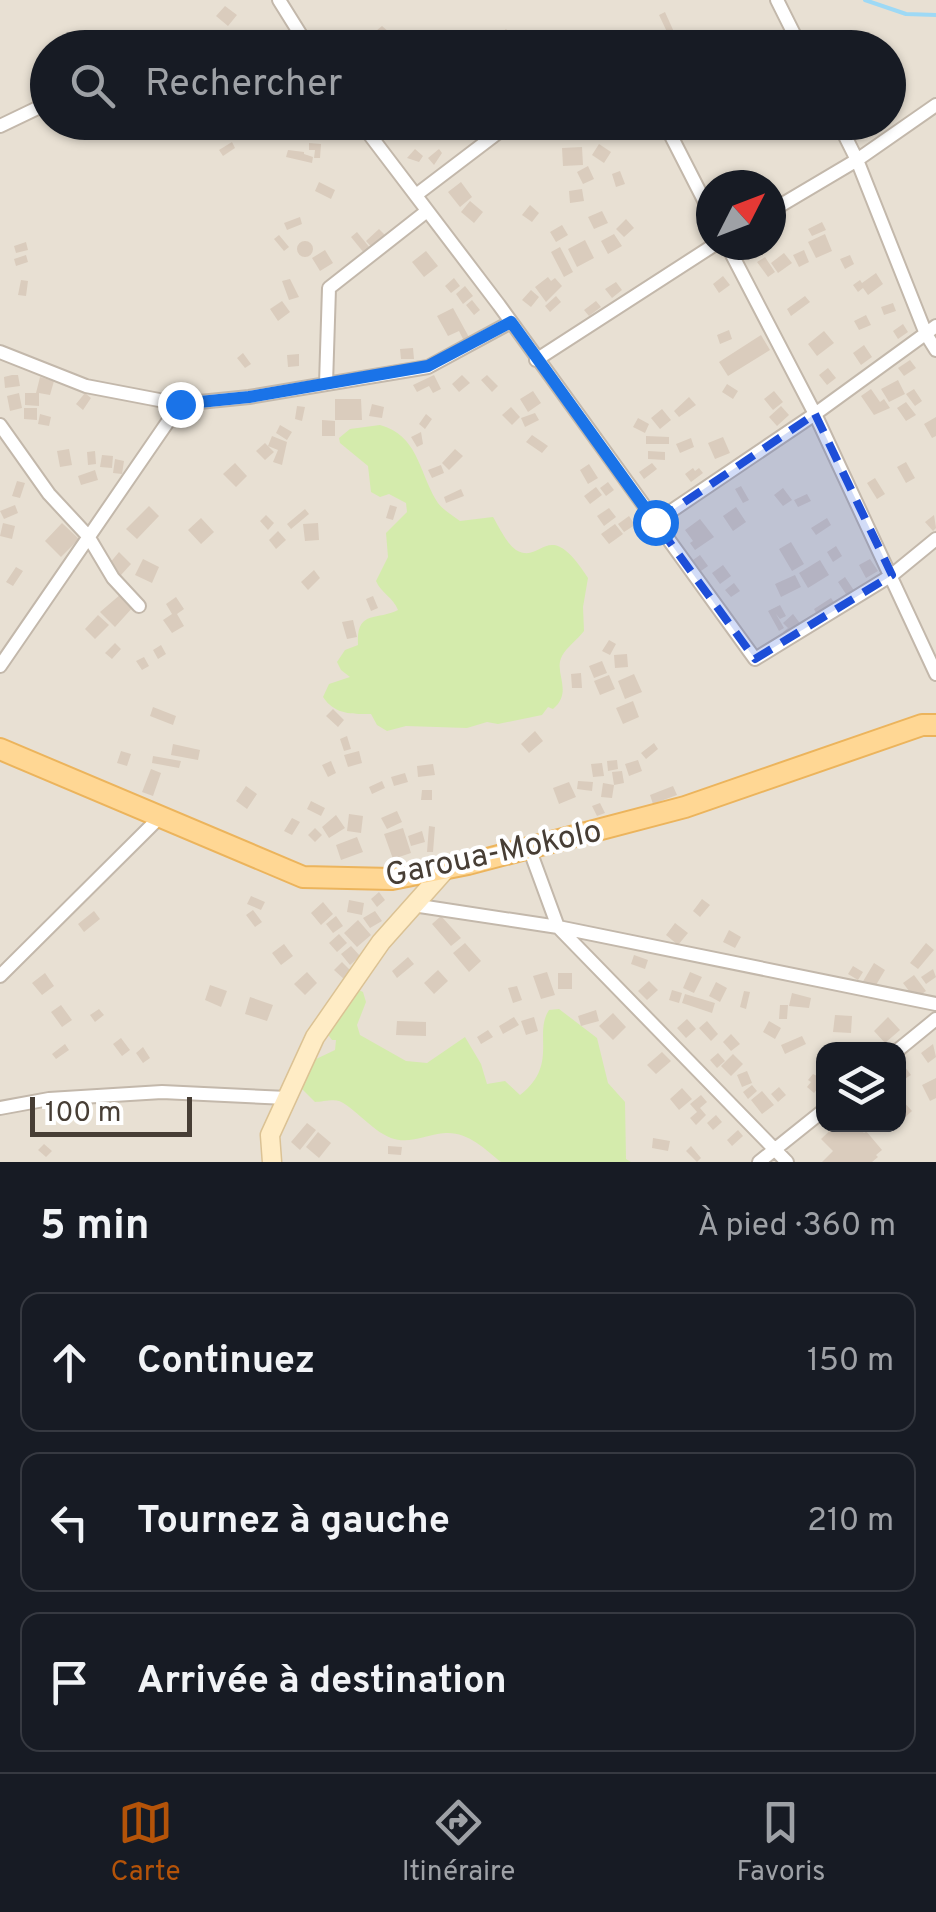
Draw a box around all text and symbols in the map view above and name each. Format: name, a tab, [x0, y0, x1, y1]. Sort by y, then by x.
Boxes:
search box	[30, 30, 906, 140]
icon: search	[65, 58, 120, 113]
text: Rechercher	[145, 61, 343, 110]
north arrow	[696, 170, 786, 260]
route end	[158, 382, 204, 428]
route start	[633, 500, 679, 546]
street label: Garoua-Mokolo	[382, 812, 605, 897]
map controls	[816, 1042, 906, 1132]
button: layers	[816, 1042, 906, 1132]
scale bar	[30, 1092, 192, 1136]
text: 100 m	[45, 1096, 121, 1132]
text: 5 min	[40, 1201, 150, 1254]
text: À pied · 360 m	[697, 1207, 896, 1247]
icon: ahead	[42, 1335, 97, 1390]
text: Continuez	[137, 1338, 315, 1387]
text: 150 m	[807, 1342, 894, 1382]
icon: left	[42, 1495, 97, 1550]
text: Tournez à gauche	[137, 1498, 450, 1547]
text: 210 m	[807, 1502, 894, 1542]
icon: arrive	[42, 1655, 97, 1710]
text: Arrivée à destination	[137, 1658, 507, 1707]
tab: Carte	[111, 1795, 180, 1891]
tab: Itinéraire	[402, 1795, 515, 1891]
tab: Favoris	[737, 1795, 825, 1891]

